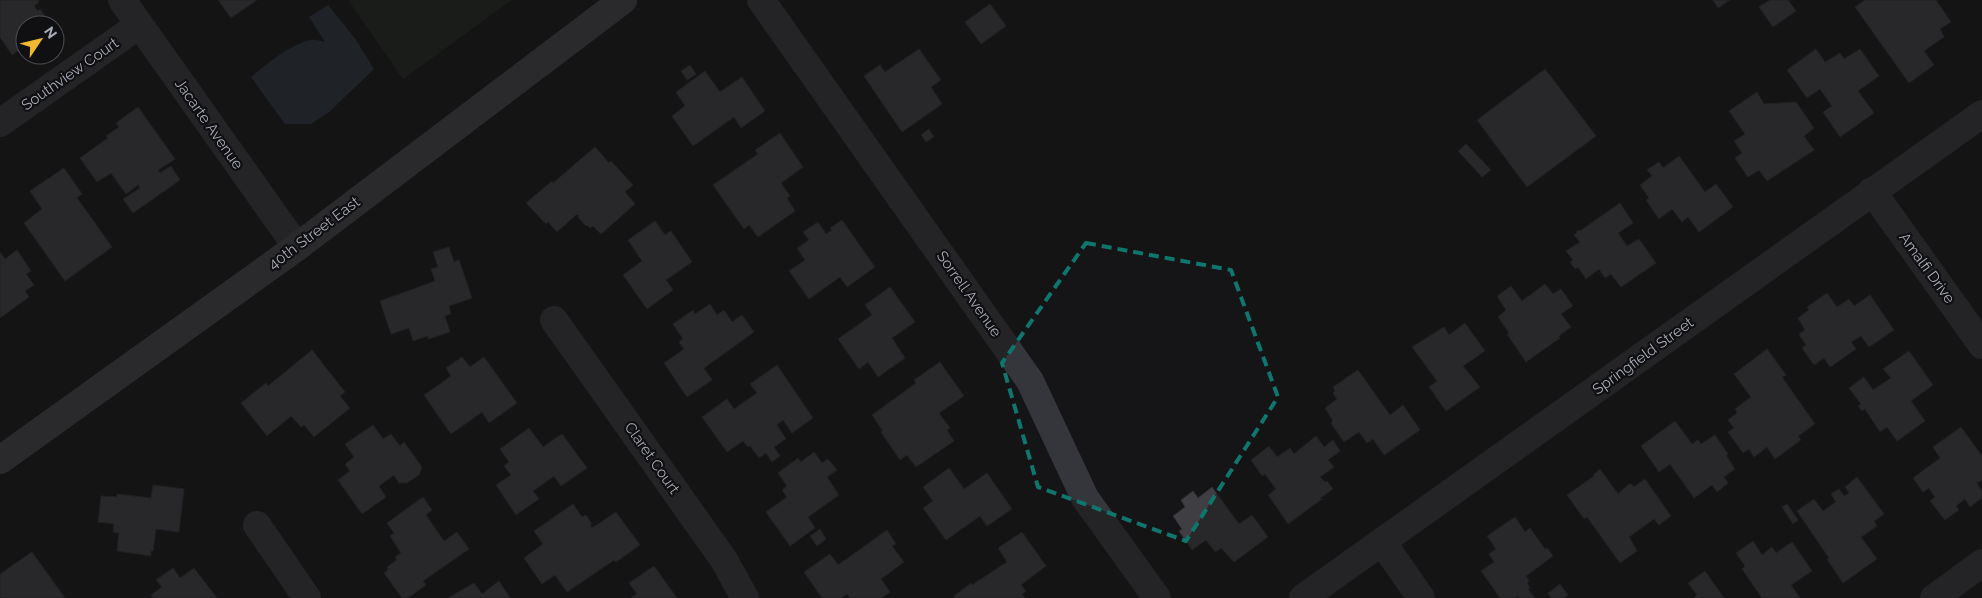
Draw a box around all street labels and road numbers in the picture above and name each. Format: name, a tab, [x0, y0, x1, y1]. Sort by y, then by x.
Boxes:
street label: Southview Court	[18, 34, 122, 114]
street label: Jacarte Avenue	[171, 75, 247, 173]
street label: 40th Street East	[265, 193, 363, 273]
street label: Amalfi Drive	[1895, 229, 1959, 307]
street label: Sorrell Avenue	[933, 248, 1005, 341]
street label: Springfield Street	[1589, 313, 1697, 399]
street label: Claret Court	[621, 419, 683, 497]

